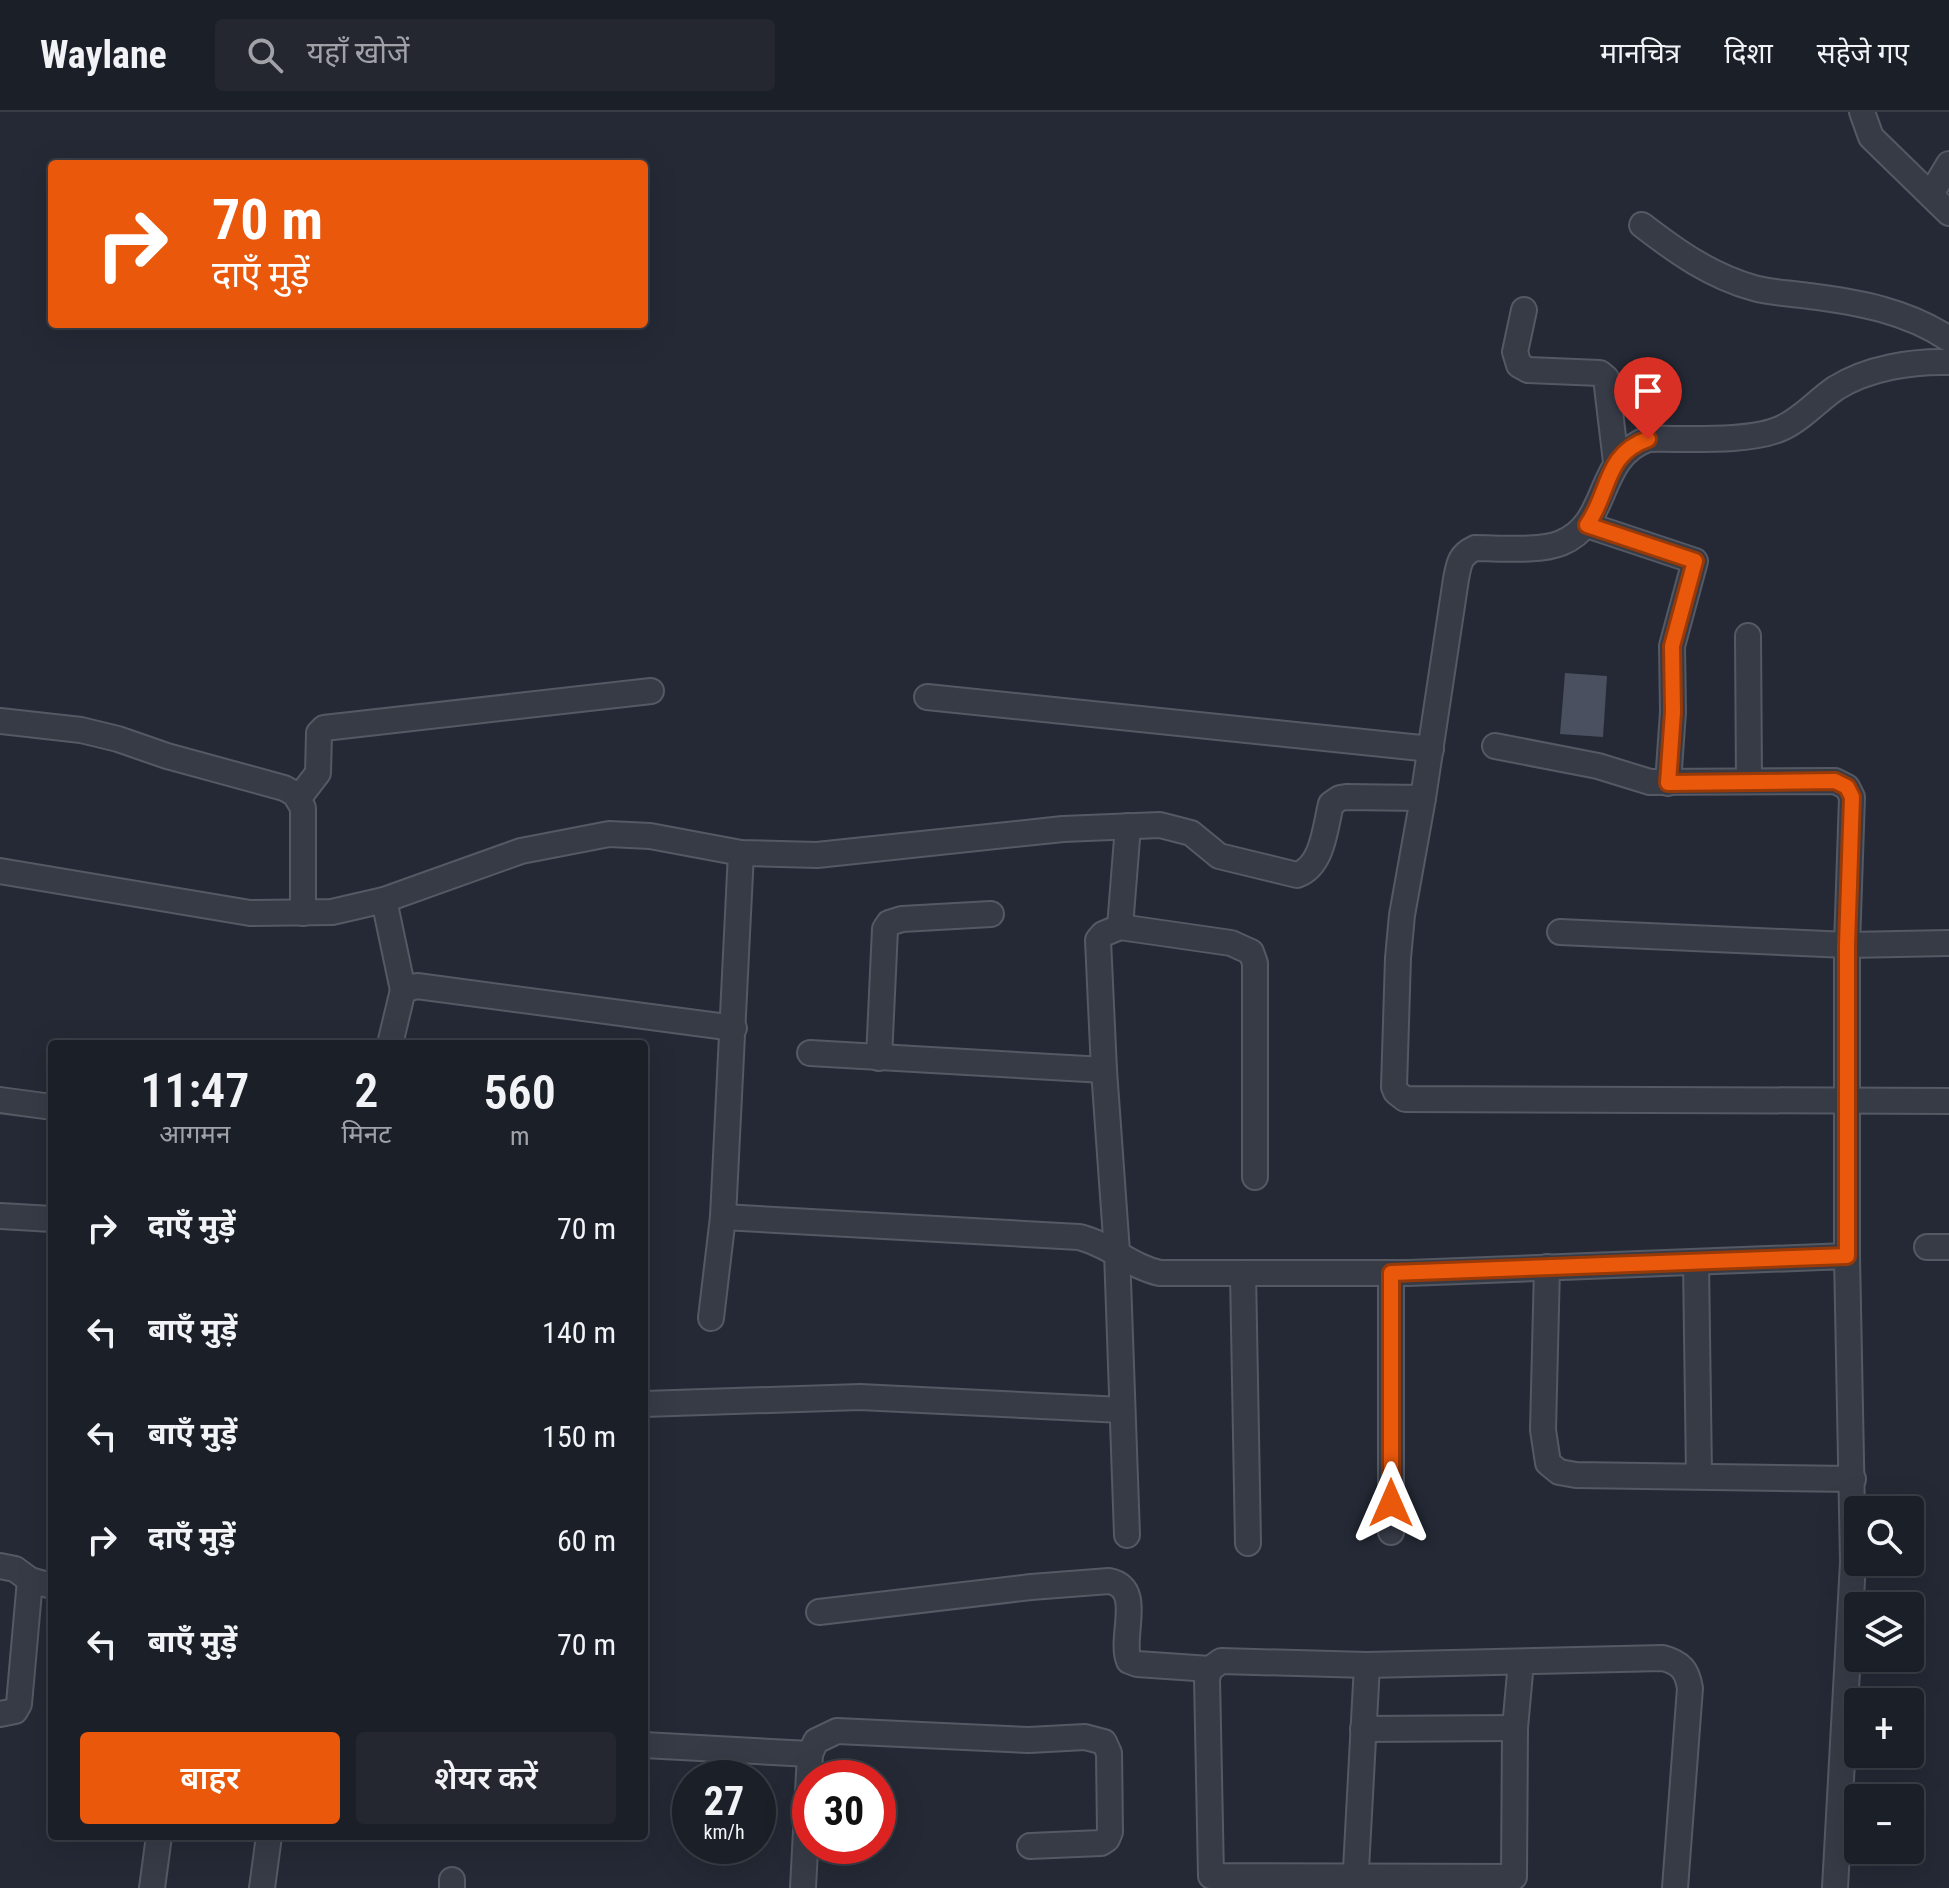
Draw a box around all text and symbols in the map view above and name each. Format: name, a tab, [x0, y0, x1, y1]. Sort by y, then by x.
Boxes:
search box	[215, 19, 775, 91]
text: Waylane	[40, 33, 167, 77]
icon: search	[243, 33, 287, 77]
text: यहाँ खोजें	[307, 35, 409, 70]
text: मानचित्र	[1600, 37, 1680, 70]
text: दिशा	[1724, 37, 1773, 70]
text: सहेजे गए	[1817, 37, 1909, 70]
text: 70 m	[212, 187, 323, 253]
icon: right	[80, 192, 184, 296]
text: दाएँ मुड़ें	[212, 254, 309, 296]
pin	[1614, 357, 1682, 439]
icon: arrive	[1626, 369, 1670, 413]
text: 11:47	[140, 1062, 249, 1119]
text: 2	[354, 1062, 378, 1119]
text: 560	[483, 1064, 556, 1121]
text: आगमन	[159, 1119, 230, 1149]
text: मिनट	[342, 1119, 391, 1149]
text: m	[510, 1121, 529, 1151]
icon: right	[80, 1206, 124, 1250]
text: दाएँ मुड़ें	[148, 1208, 235, 1243]
text: 70 m	[557, 1211, 616, 1246]
icon: left	[80, 1310, 124, 1354]
text: बाएँ मुड़ें	[148, 1312, 237, 1347]
text: 140 m	[542, 1315, 616, 1350]
icon: left	[80, 1414, 124, 1458]
text: बाएँ मुड़ें	[148, 1416, 237, 1451]
text: 150 m	[542, 1419, 616, 1454]
position arrow	[1349, 1461, 1433, 1545]
map controls	[1844, 1496, 1924, 1864]
button: search	[1844, 1496, 1924, 1576]
icon: right	[80, 1518, 124, 1562]
text: दाएँ मुड़ें	[148, 1520, 235, 1555]
text: 60 m	[557, 1523, 616, 1558]
button: layers	[1844, 1592, 1924, 1672]
icon: left	[80, 1622, 124, 1666]
text: बाएँ मुड़ें	[148, 1624, 237, 1659]
text: 70 m	[557, 1627, 616, 1662]
button: +	[1844, 1688, 1924, 1768]
button: बाहर	[80, 1732, 340, 1824]
button: शेयर करें	[356, 1732, 616, 1824]
speed limit sign: 30	[792, 1760, 896, 1864]
text: 27	[704, 1778, 744, 1825]
button: −	[1844, 1784, 1924, 1864]
text: km/h	[703, 1820, 745, 1844]

